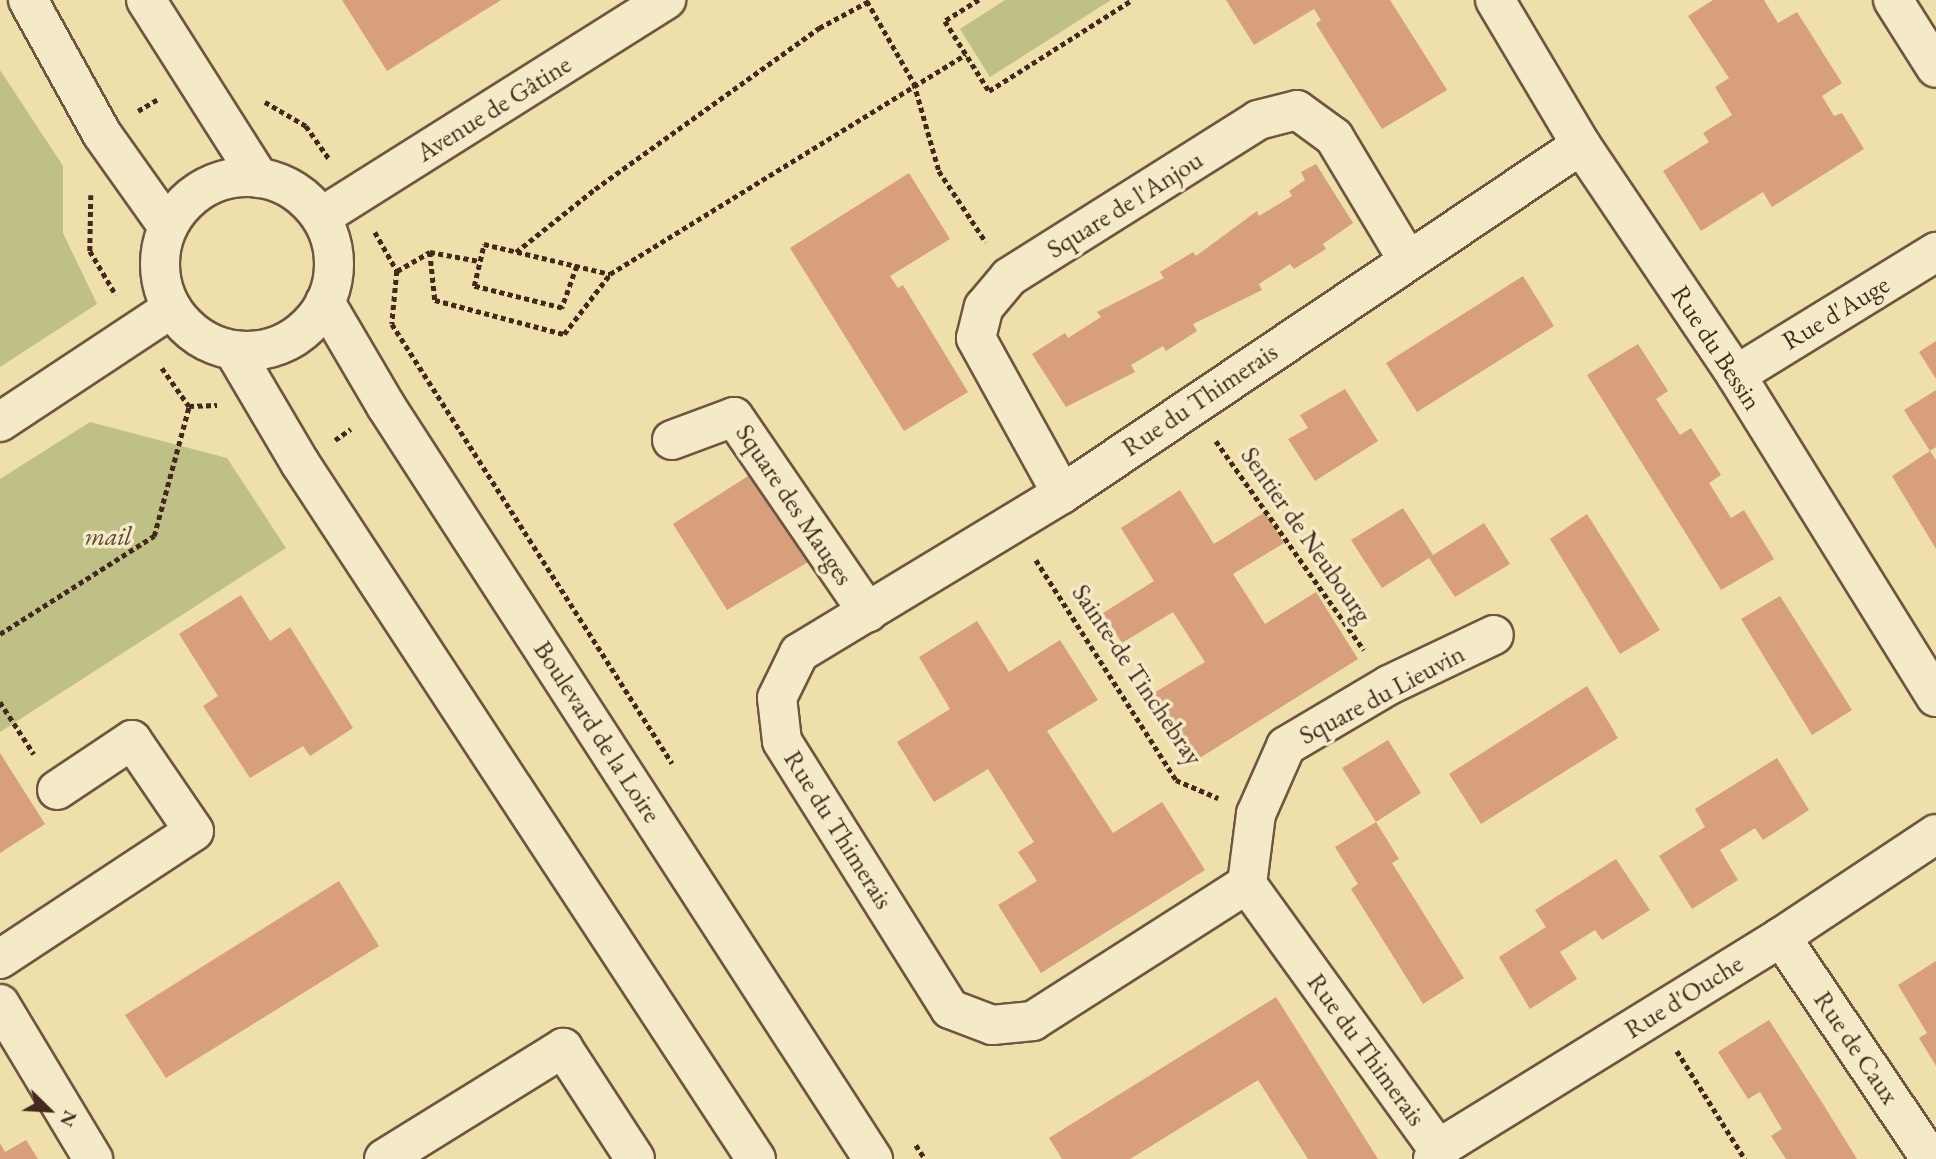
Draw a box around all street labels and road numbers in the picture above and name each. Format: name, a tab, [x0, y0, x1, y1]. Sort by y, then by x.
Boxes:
street label: Avenue de Gâtine	[411, 49, 577, 169]
street label: Square de l'Anjou	[1041, 145, 1209, 265]
street label: Rue d'Auge	[1777, 269, 1895, 357]
street label: Rue du Bessin	[1664, 280, 1768, 416]
street label: Rue du Thimerais	[1116, 336, 1284, 464]
street label: Square des Mauges	[729, 419, 859, 591]
street label: Sentier de Neubourg	[1234, 441, 1378, 629]
street label: Sainte-de Tinchebray	[1065, 579, 1209, 771]
street label: Boulevard de la Loire	[527, 635, 667, 829]
street label: Square du Lieuvin	[1294, 638, 1470, 752]
street label: Rue du Thimerais	[777, 745, 899, 915]
street label: Rue d'Ouche	[1619, 948, 1749, 1046]
street label: Rue du Thimerais	[1300, 968, 1432, 1132]
street label: Rue de Caux	[1807, 985, 1905, 1111]

